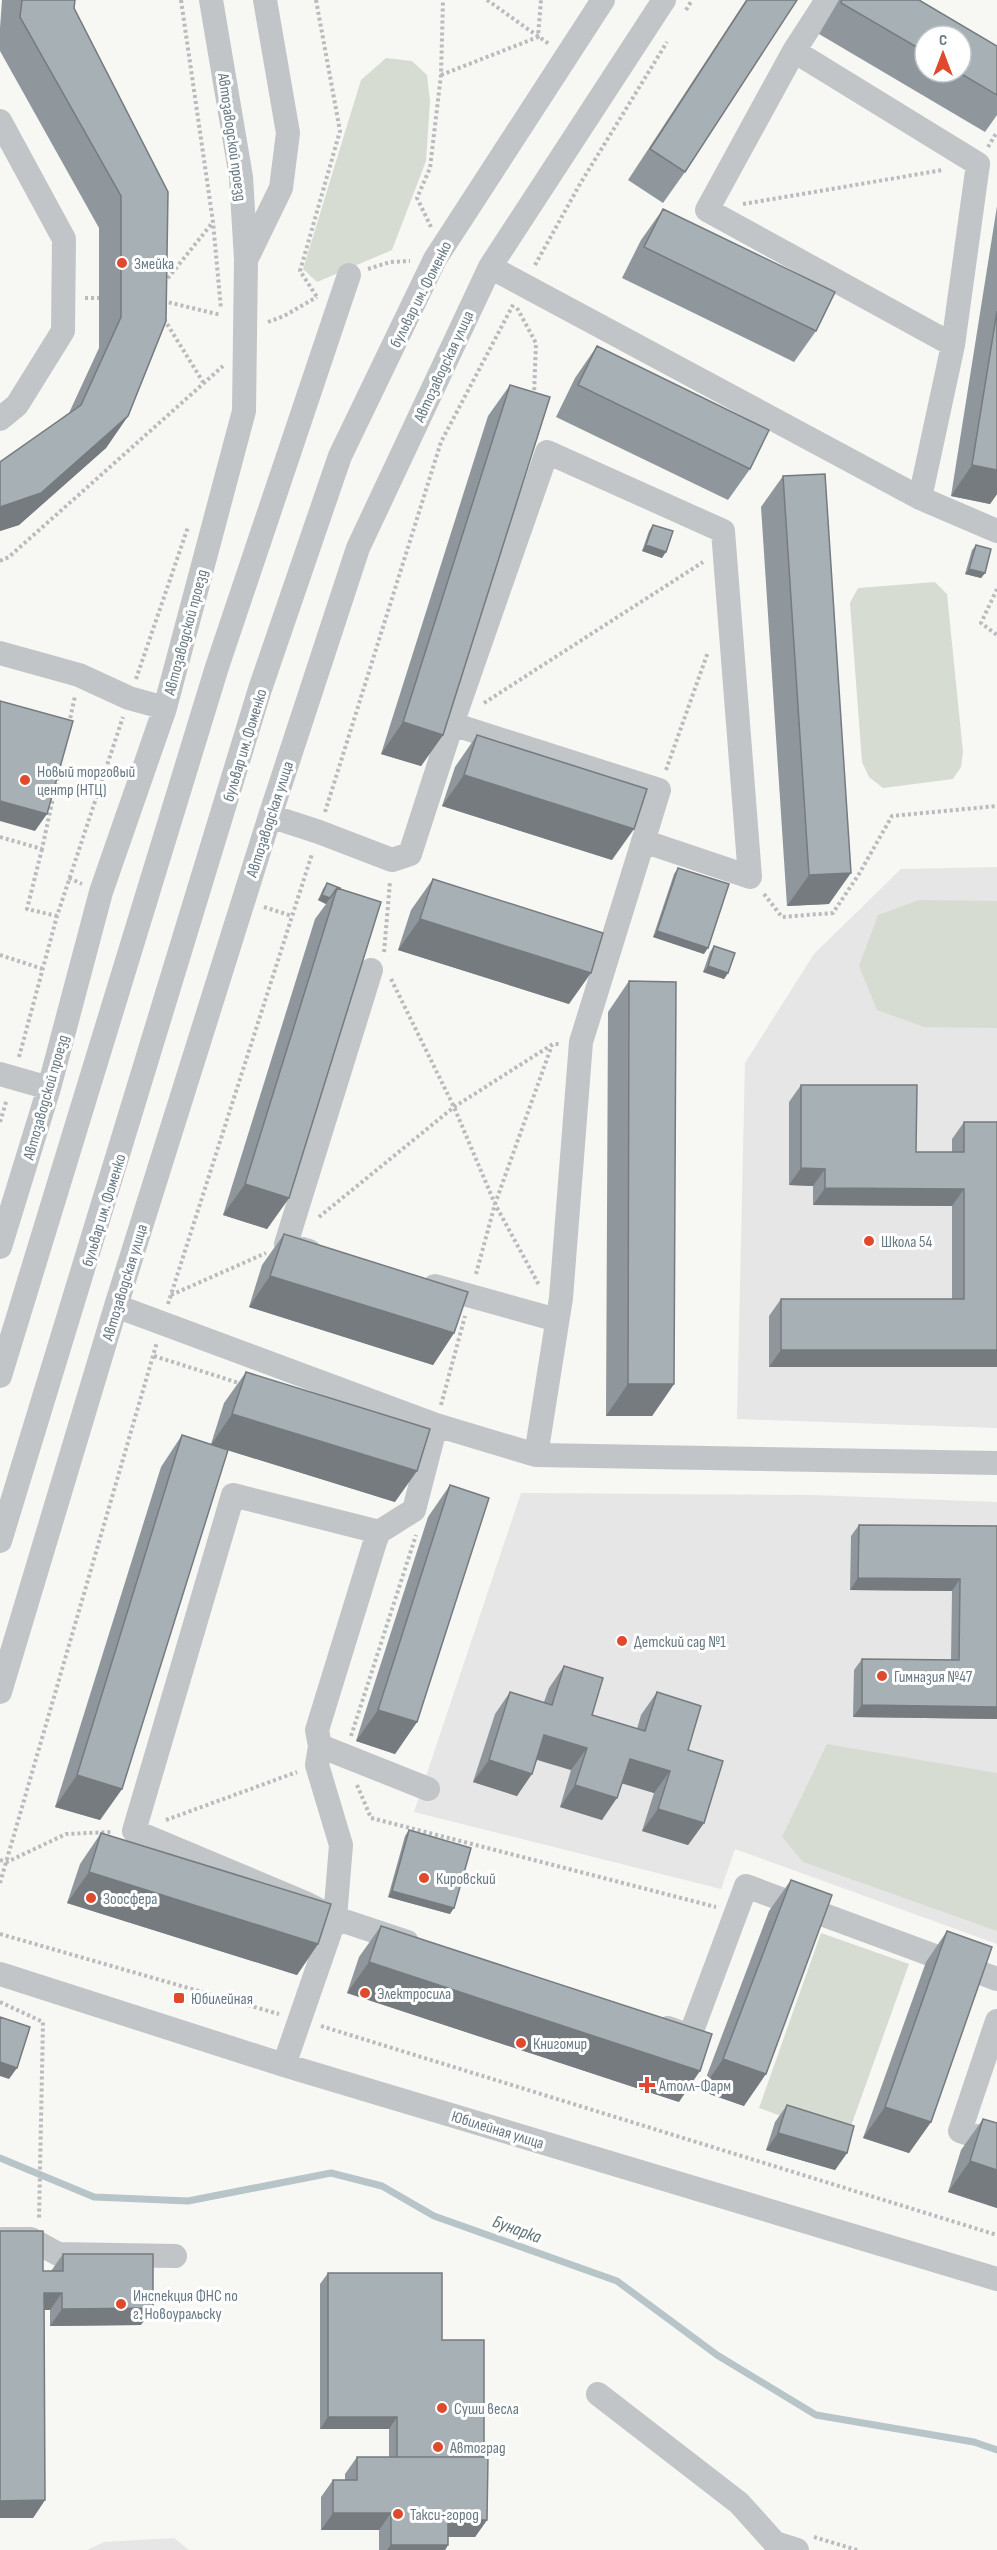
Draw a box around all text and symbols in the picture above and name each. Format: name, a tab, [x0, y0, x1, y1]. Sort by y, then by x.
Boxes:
north arrow	[913, 24, 973, 84]
text: С	[939, 31, 947, 50]
street label: Автозаводской проезд	[213, 71, 250, 202]
street label: бульвар им. Фоменко	[386, 238, 456, 351]
place label: Змейка	[134, 255, 174, 274]
marker: Змейка	[115, 256, 129, 270]
street label: Автозаводская улица	[410, 308, 478, 426]
street label: Автозаводской проезд	[160, 568, 212, 698]
street label: бульвар им. Фоменко	[219, 687, 272, 804]
street label: Автозаводская улица	[242, 759, 298, 881]
place label: Новый торговый центр (НТЦ)	[37, 763, 135, 800]
marker: Новый торговый центр (НТЦ)	[18, 773, 32, 787]
street label: Автозаводской проезд	[19, 1033, 73, 1163]
street label: бульвар им. Фоменко	[78, 1152, 131, 1269]
street label: Автозаводская улица	[98, 1222, 152, 1344]
place label: Школа 54	[881, 1233, 932, 1252]
marker: Школа 54	[862, 1234, 876, 1248]
place label: Детский сад №1	[634, 1633, 726, 1652]
marker: Детский сад №1	[615, 1634, 629, 1648]
place label: Гимназия №47	[894, 1668, 973, 1687]
marker: Гимназия №47	[875, 1669, 889, 1683]
place label: Кировский	[436, 1870, 496, 1889]
marker: Кировский	[417, 1871, 431, 1885]
place label: Зоосфера	[103, 1890, 158, 1909]
marker: Зоосфера	[84, 1891, 98, 1905]
place label: Электросила	[377, 1985, 451, 2004]
marker: Электросила	[358, 1986, 372, 2000]
place label: Юбилейная	[191, 1990, 253, 2009]
marker: Юбилейная	[172, 1991, 186, 2005]
place label: Книгомир	[533, 2035, 587, 2054]
marker: Книгомир	[514, 2036, 528, 2050]
place label: Атолл-Фарм	[658, 2077, 731, 2096]
marker: Атолл-Фарм	[640, 2078, 654, 2092]
street label: Юбилейная улица	[449, 2107, 546, 2154]
water label: Бунарка	[490, 2211, 545, 2248]
place label: Инспекция ФНС по г. Новоуральску	[133, 2287, 238, 2324]
marker: Инспекция ФНС по г. Новоуральску	[114, 2297, 128, 2311]
place label: Суши весла	[454, 2400, 519, 2419]
marker: Суши весла	[435, 2401, 449, 2415]
place label: Автоград	[449, 2439, 506, 2458]
marker: Автоград	[431, 2440, 445, 2454]
place label: Такси-город	[410, 2506, 479, 2525]
marker: Такси-город	[391, 2507, 405, 2521]

